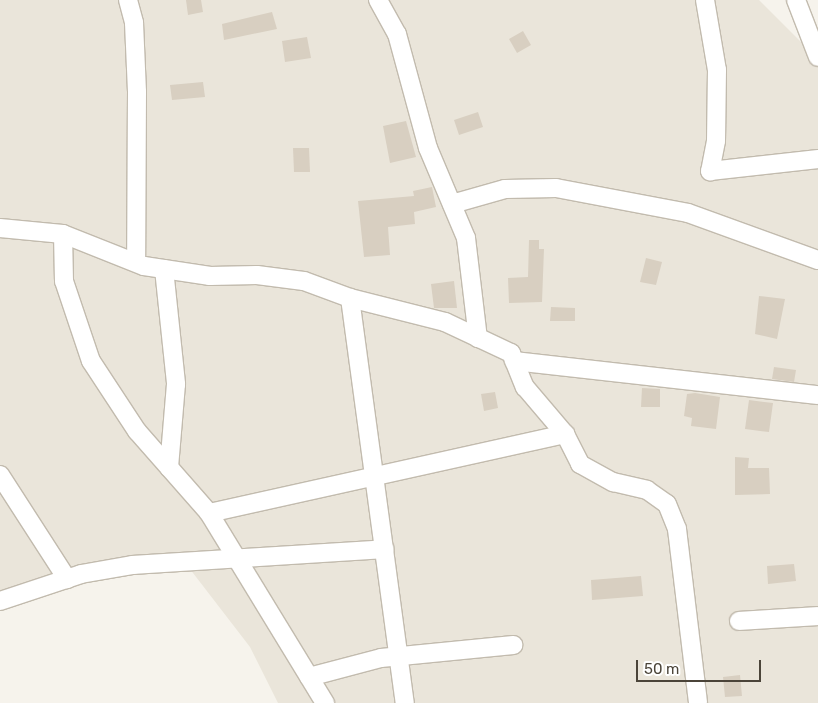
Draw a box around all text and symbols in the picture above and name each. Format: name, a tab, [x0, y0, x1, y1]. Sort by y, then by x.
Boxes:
scale bar	[638, 650, 763, 682]
text: 50 m	[644, 660, 679, 678]

